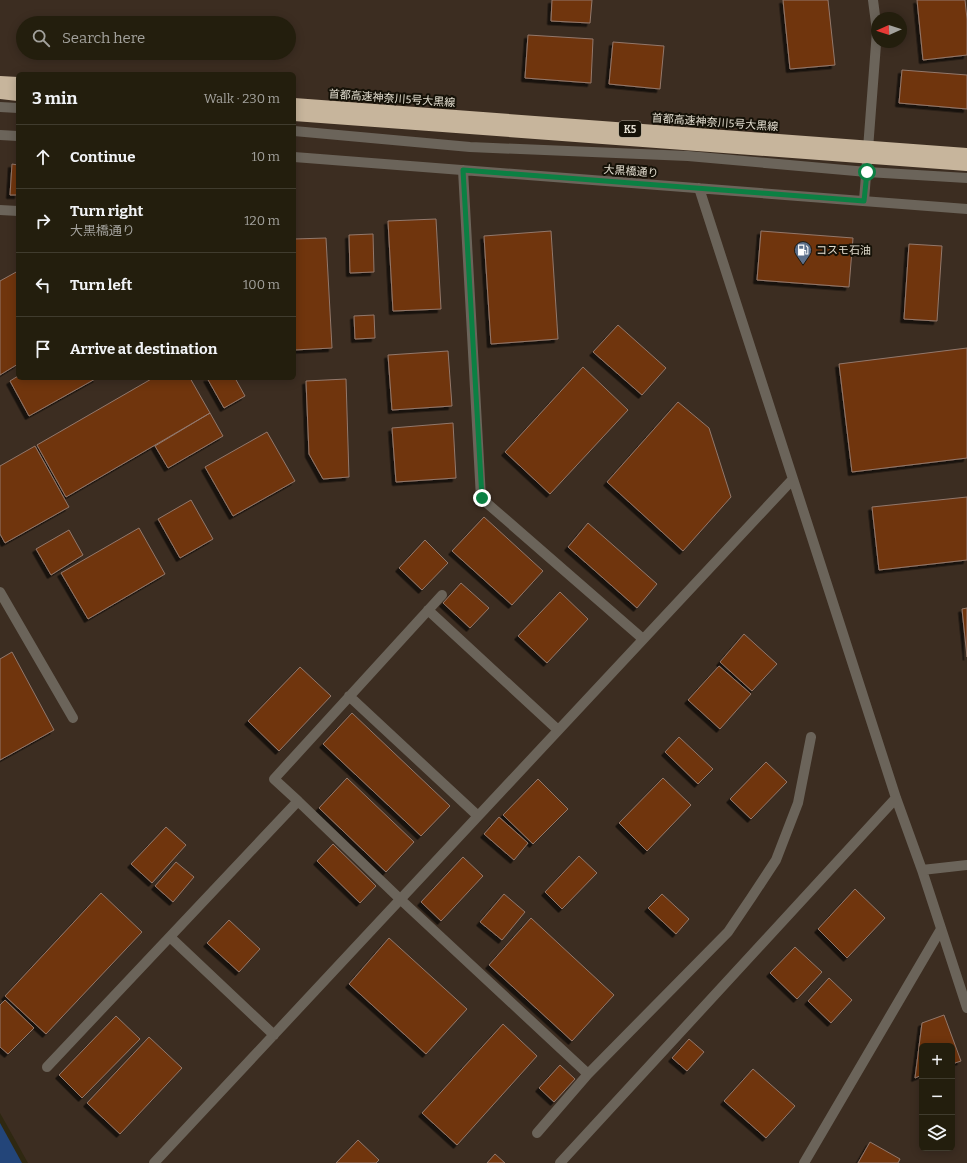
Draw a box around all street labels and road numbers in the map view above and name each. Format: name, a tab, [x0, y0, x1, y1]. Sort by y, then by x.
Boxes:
street label: 首都高速神奈川5号大黒線	[328, 88, 456, 109]
street label: 首都高速神奈川5号大黒線	[651, 112, 779, 133]
road number: K5	[619, 121, 641, 137]
street label: 大黒橋通り	[603, 163, 659, 180]

